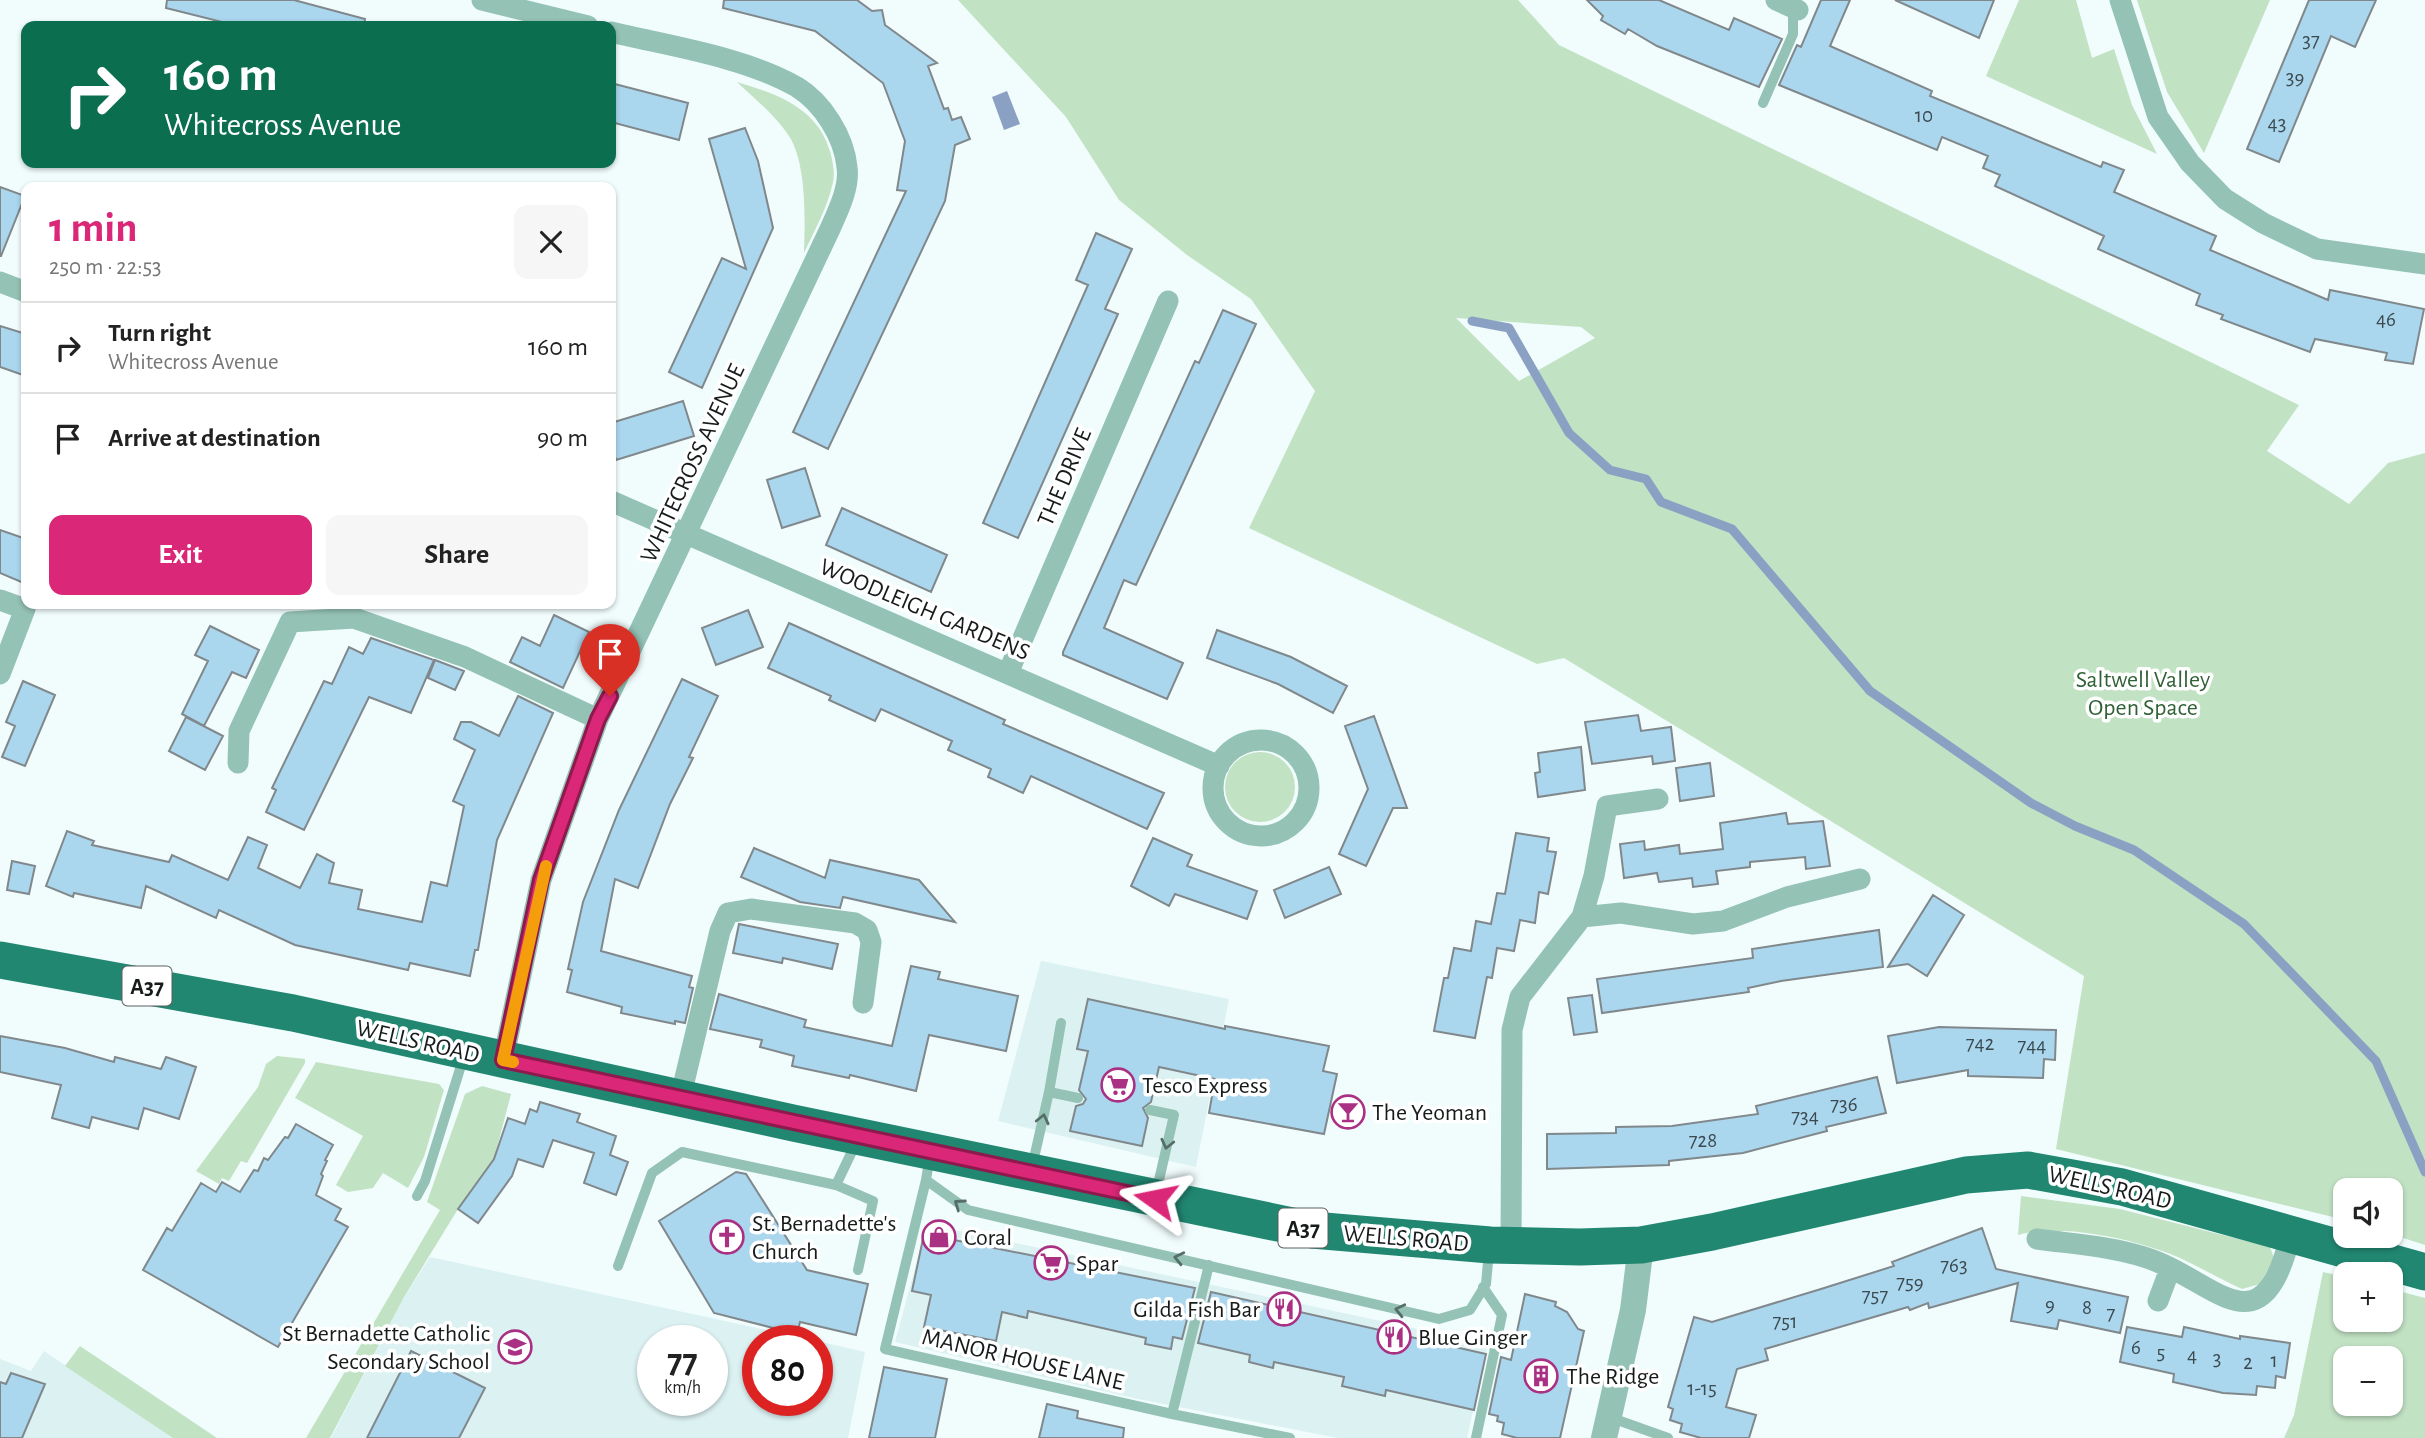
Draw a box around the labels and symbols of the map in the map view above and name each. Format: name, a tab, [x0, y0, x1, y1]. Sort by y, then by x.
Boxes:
house number: 37	[2302, 30, 2320, 51]
house number: 39	[2286, 67, 2304, 88]
house number: 10	[1915, 105, 1933, 126]
house number: 43	[2268, 113, 2286, 134]
house number: 46	[2376, 309, 2396, 330]
street label: WHITECROSS AVENUE	[636, 360, 750, 566]
street label: THE DRIVE	[1034, 425, 1096, 530]
street label: WOODLEIGH GARDENS	[816, 555, 1033, 665]
pin	[580, 624, 640, 696]
park label: Saltwell Valley Open Space	[2076, 668, 2210, 720]
road number: A37	[122, 967, 172, 1006]
street label: WELLS ROAD	[354, 1016, 482, 1068]
house number: 742	[1966, 1033, 1994, 1054]
house number: 744	[2018, 1035, 2046, 1056]
supermarket icon: Tesco Express	[1099, 1066, 1137, 1104]
place label: Tesco Express	[1142, 1074, 1268, 1098]
bar icon: The Yeoman	[1329, 1093, 1367, 1131]
house number: 736	[1830, 1094, 1858, 1115]
place label: The Yeoman	[1372, 1101, 1487, 1125]
house number: 734	[1791, 1106, 1819, 1127]
one-way arrow	[1035, 1113, 1049, 1125]
house number: 728	[1689, 1130, 1717, 1151]
one-way arrow	[1161, 1138, 1176, 1150]
position arrow	[1118, 1162, 1192, 1236]
street label: WELLS ROAD	[2046, 1162, 2174, 1214]
one-way arrow	[954, 1200, 967, 1212]
road number: A37	[1278, 1208, 1328, 1247]
place label: St. Bernadette's Church	[752, 1212, 896, 1264]
church icon: St. Bernadette's Church	[708, 1218, 746, 1256]
shop icon: Coral	[920, 1218, 958, 1256]
street label: WELLS ROAD	[1342, 1222, 1470, 1256]
place label: Coral	[964, 1226, 1012, 1250]
supermarket icon: Spar	[1032, 1244, 1070, 1282]
place label: Spar	[1076, 1252, 1118, 1276]
one-way arrow	[1173, 1252, 1185, 1267]
house number: 763	[1940, 1255, 1968, 1276]
house number: 759	[1896, 1272, 1924, 1293]
house number: 757	[1862, 1285, 1888, 1306]
restaurant icon: Gilda Fish Bar	[1265, 1290, 1303, 1328]
house number: 9	[2045, 1294, 2055, 1315]
house number: 8	[2082, 1297, 2092, 1318]
place label: Gilda Fish Bar	[1133, 1298, 1260, 1322]
house number: 7	[2107, 1303, 2116, 1324]
one-way arrow	[1394, 1304, 1406, 1318]
house number: 751	[1773, 1311, 1797, 1332]
restaurant icon: Blue Ginger	[1375, 1318, 1413, 1356]
place label: St Bernadette Catholic Secondary School	[282, 1322, 490, 1374]
speed limit sign: 80	[742, 1325, 833, 1416]
street label: MANOR HOUSE LANE	[920, 1325, 1126, 1395]
place label: Blue Ginger	[1418, 1326, 1527, 1350]
school or university icon: St Bernadette Catholic Secondary School	[496, 1328, 534, 1366]
house number: 6	[2131, 1337, 2141, 1358]
house number: 5	[2157, 1342, 2165, 1363]
house number: 4	[2187, 1345, 2197, 1366]
house number: 3	[2213, 1348, 2221, 1369]
house number: 1	[2270, 1350, 2278, 1371]
house number: 2	[2243, 1352, 2253, 1373]
building icon: The Ridge	[1522, 1357, 1560, 1395]
place label: The Ridge	[1566, 1365, 1659, 1389]
house number: 1-15	[1687, 1378, 1717, 1399]

